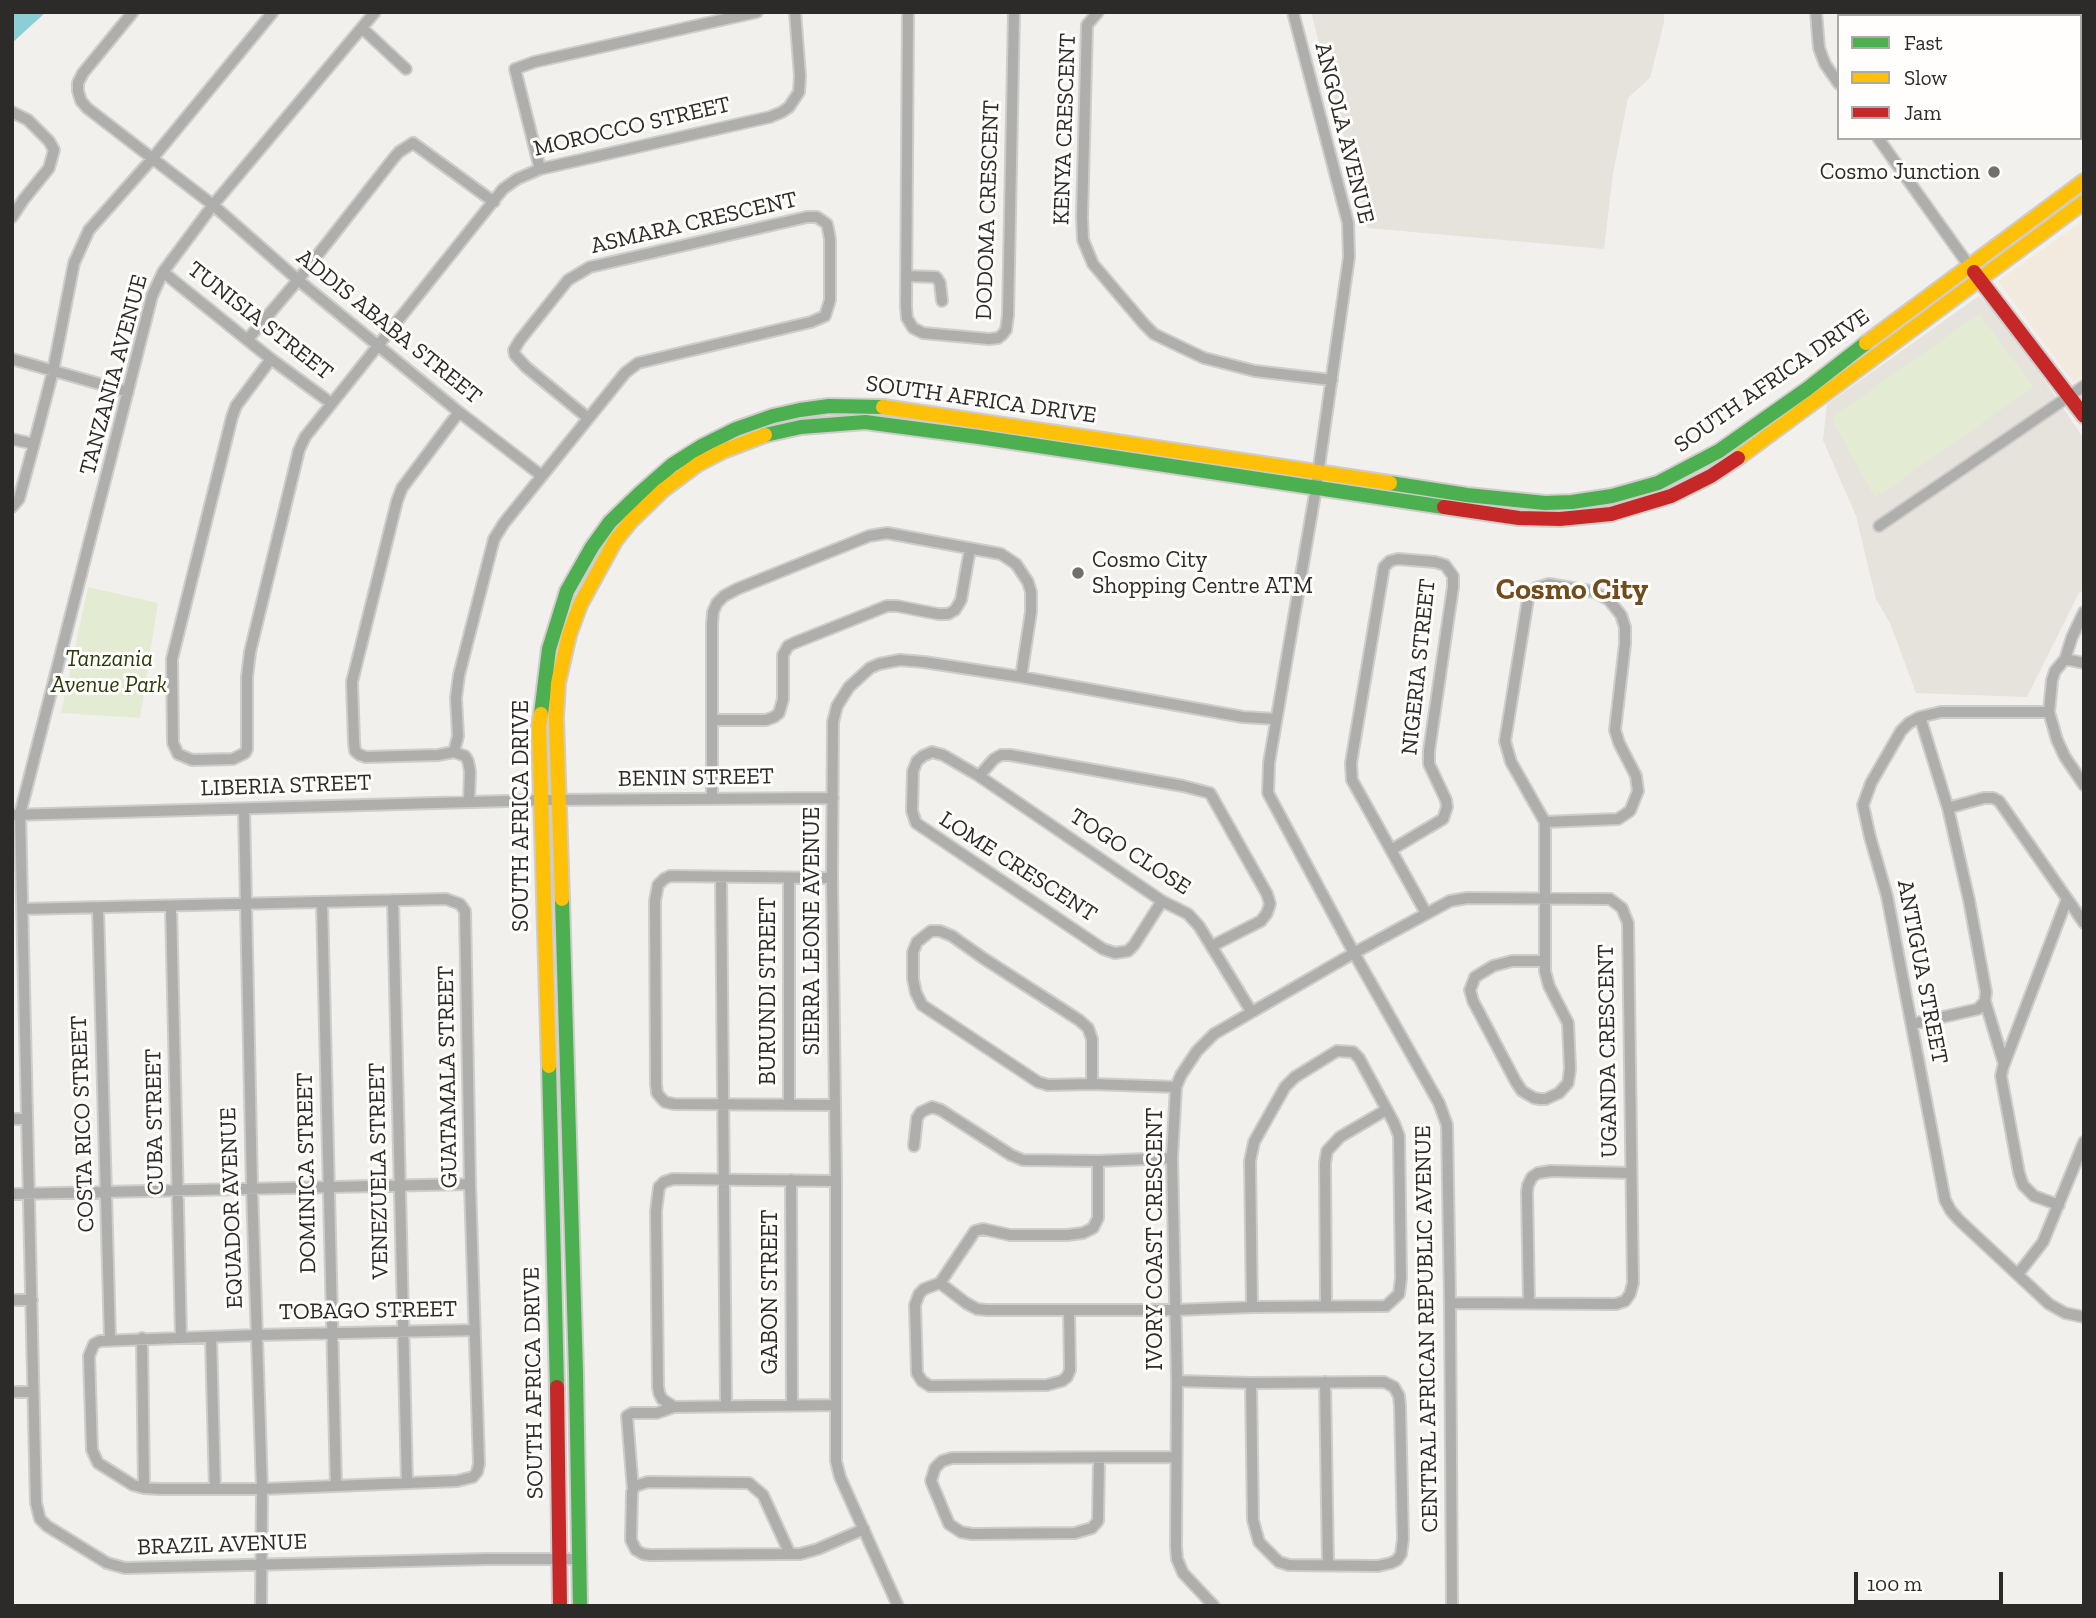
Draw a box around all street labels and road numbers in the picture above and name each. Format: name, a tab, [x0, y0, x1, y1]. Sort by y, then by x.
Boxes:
street label: KENYA CRESCENT	[1048, 32, 1082, 226]
street label: ANGOLA AVENUE	[1308, 40, 1380, 226]
street label: MOROCCO STREET	[531, 91, 733, 163]
street label: DODOMA CRESCENT	[970, 99, 1006, 321]
street label: ASMARA CRESCENT	[588, 186, 800, 260]
street label: ADDIS ABABA STREET	[291, 244, 487, 410]
street label: TUNISIA STREET	[182, 256, 338, 386]
street label: TANZANIA AVENUE	[74, 272, 154, 478]
street label: SOUTH AFRICA DRIVE	[1669, 303, 1875, 459]
street label: SOUTH AFRICA DRIVE	[864, 370, 1098, 430]
street label: NIGERIA STREET	[1396, 577, 1442, 757]
street label: SOUTH AFRICA DRIVE	[507, 700, 535, 932]
street label: BENIN STREET	[618, 763, 774, 793]
street label: LIBERIA STREET	[200, 769, 372, 803]
street label: TOGO CLOSE	[1064, 803, 1196, 901]
street label: LOME CRESCENT	[934, 806, 1102, 928]
street label: SIERRA LEONE AVENUE	[798, 807, 826, 1055]
street label: ANTIGUA STREET	[1891, 878, 1953, 1066]
street label: BURUNDI STREET	[754, 897, 782, 1085]
street label: UGANDA CRESCENT	[1592, 944, 1624, 1158]
street label: GUATAMALA STREET	[432, 965, 464, 1189]
street label: COSTA RICO STREET	[65, 1015, 101, 1233]
street label: CUBA STREET	[140, 1048, 170, 1196]
street label: VENEZUELA STREET	[363, 1062, 395, 1280]
street label: DOMINICA STREET	[291, 1072, 323, 1274]
street label: EQUADOR AVENUE	[215, 1107, 249, 1309]
street label: IVORY COAST CRESCENT	[1141, 1107, 1169, 1371]
street label: CENTRAL AFRICAN REPUBLIC AVENUE	[1410, 1125, 1444, 1533]
street label: GABON STREET	[756, 1209, 784, 1375]
street label: SOUTH AFRICA DRIVE	[518, 1267, 550, 1499]
street label: TOBAGO STREET	[279, 1296, 457, 1326]
street label: BRAZIL AVENUE	[136, 1528, 308, 1562]

